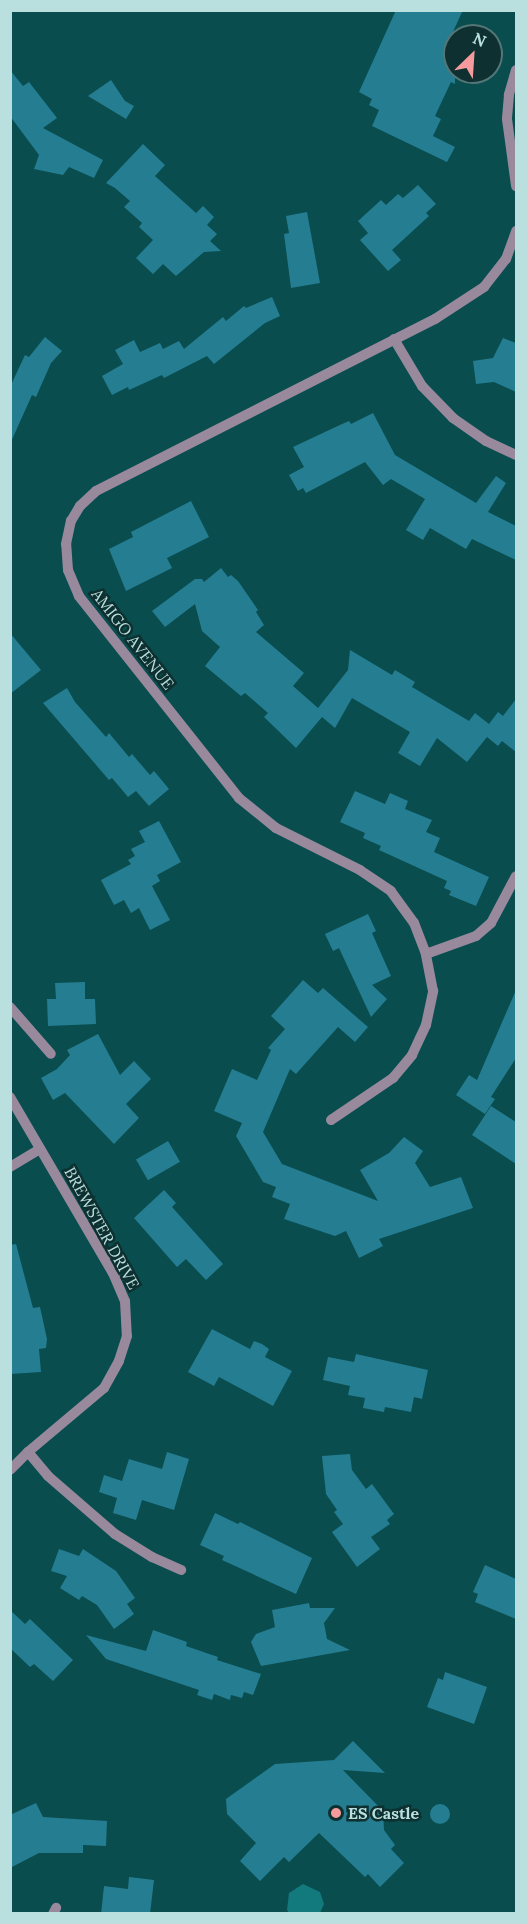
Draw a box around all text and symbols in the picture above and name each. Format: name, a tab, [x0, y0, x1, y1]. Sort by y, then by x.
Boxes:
north arrow	[443, 24, 503, 84]
text: N	[470, 28, 490, 51]
street label: AMIGO AVENUE	[88, 585, 178, 693]
street label: BREWSTER DRIVE	[60, 1164, 144, 1292]
place label: ES Castle	[348, 1803, 419, 1823]
marker: ES Castle	[329, 1806, 343, 1820]

